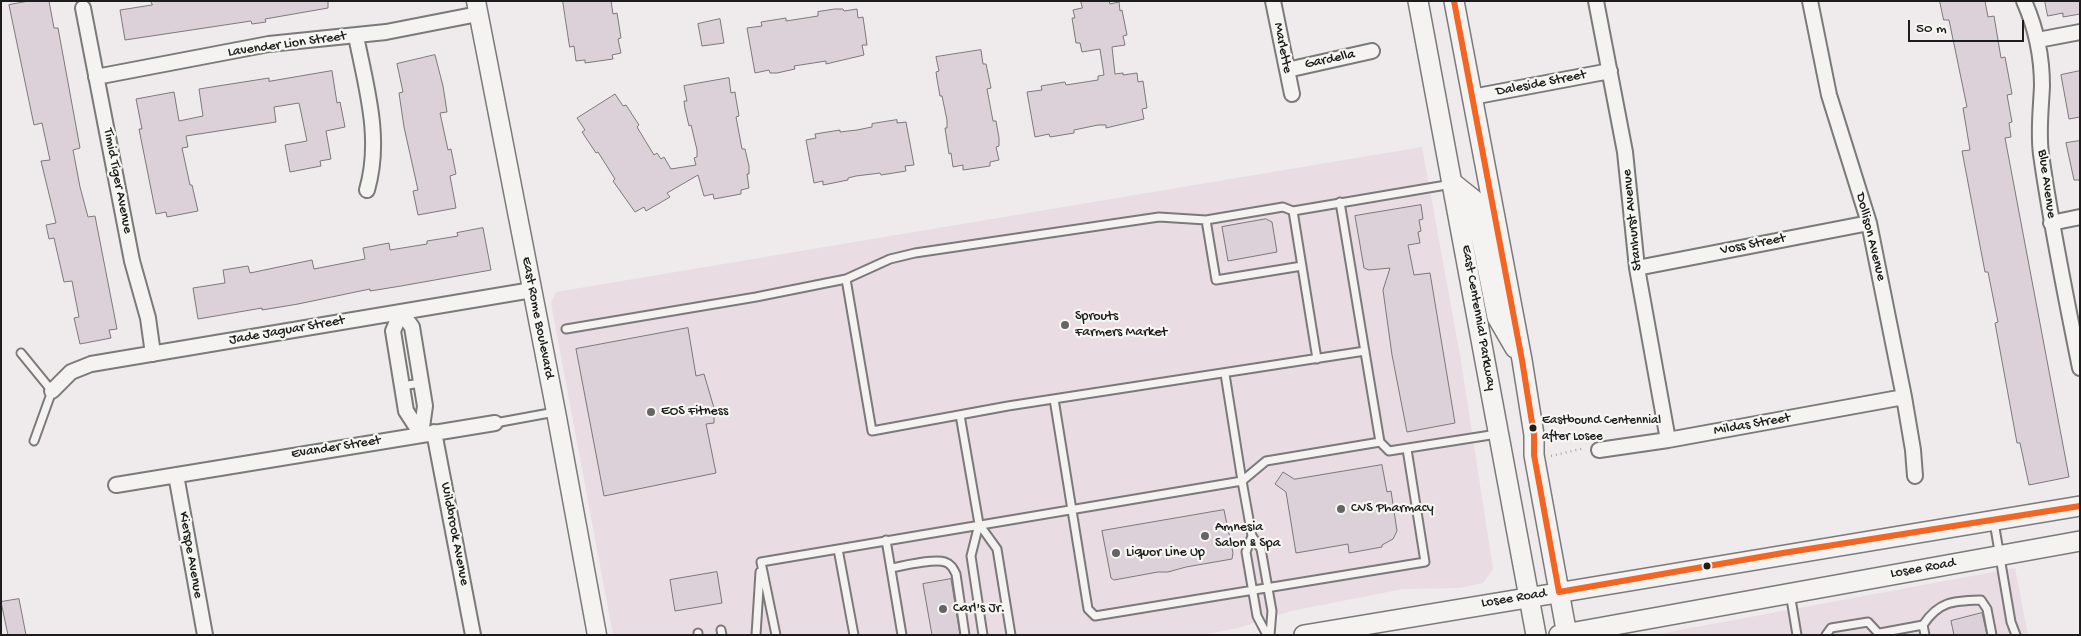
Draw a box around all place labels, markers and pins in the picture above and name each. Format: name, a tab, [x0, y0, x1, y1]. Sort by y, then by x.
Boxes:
place label: Sprouts Farmers Market	[1075, 309, 1167, 342]
marker: Sprouts Farmers Market	[1059, 319, 1071, 331]
place label: EOS Fitness	[661, 404, 728, 420]
marker: EOS Fitness	[645, 406, 657, 418]
place label: Eastbound Centennial after Losee	[1542, 413, 1661, 444]
marker: Eastbound Centennial after Losee	[1528, 423, 1538, 433]
place label: CVS Pharmacy	[1351, 501, 1434, 517]
marker: CVS Pharmacy	[1335, 503, 1347, 515]
place label: Amnesia Salon & Spa	[1215, 520, 1281, 552]
marker: Amnesia Salon & Spa	[1199, 530, 1211, 542]
place label: Liquor Line Up	[1126, 545, 1205, 561]
marker: Liquor Line Up	[1110, 547, 1122, 559]
unlabelled marker	[1702, 561, 1712, 571]
place label: Carl's Jr.	[953, 601, 1005, 617]
marker: Carl's Jr.	[937, 603, 949, 615]

